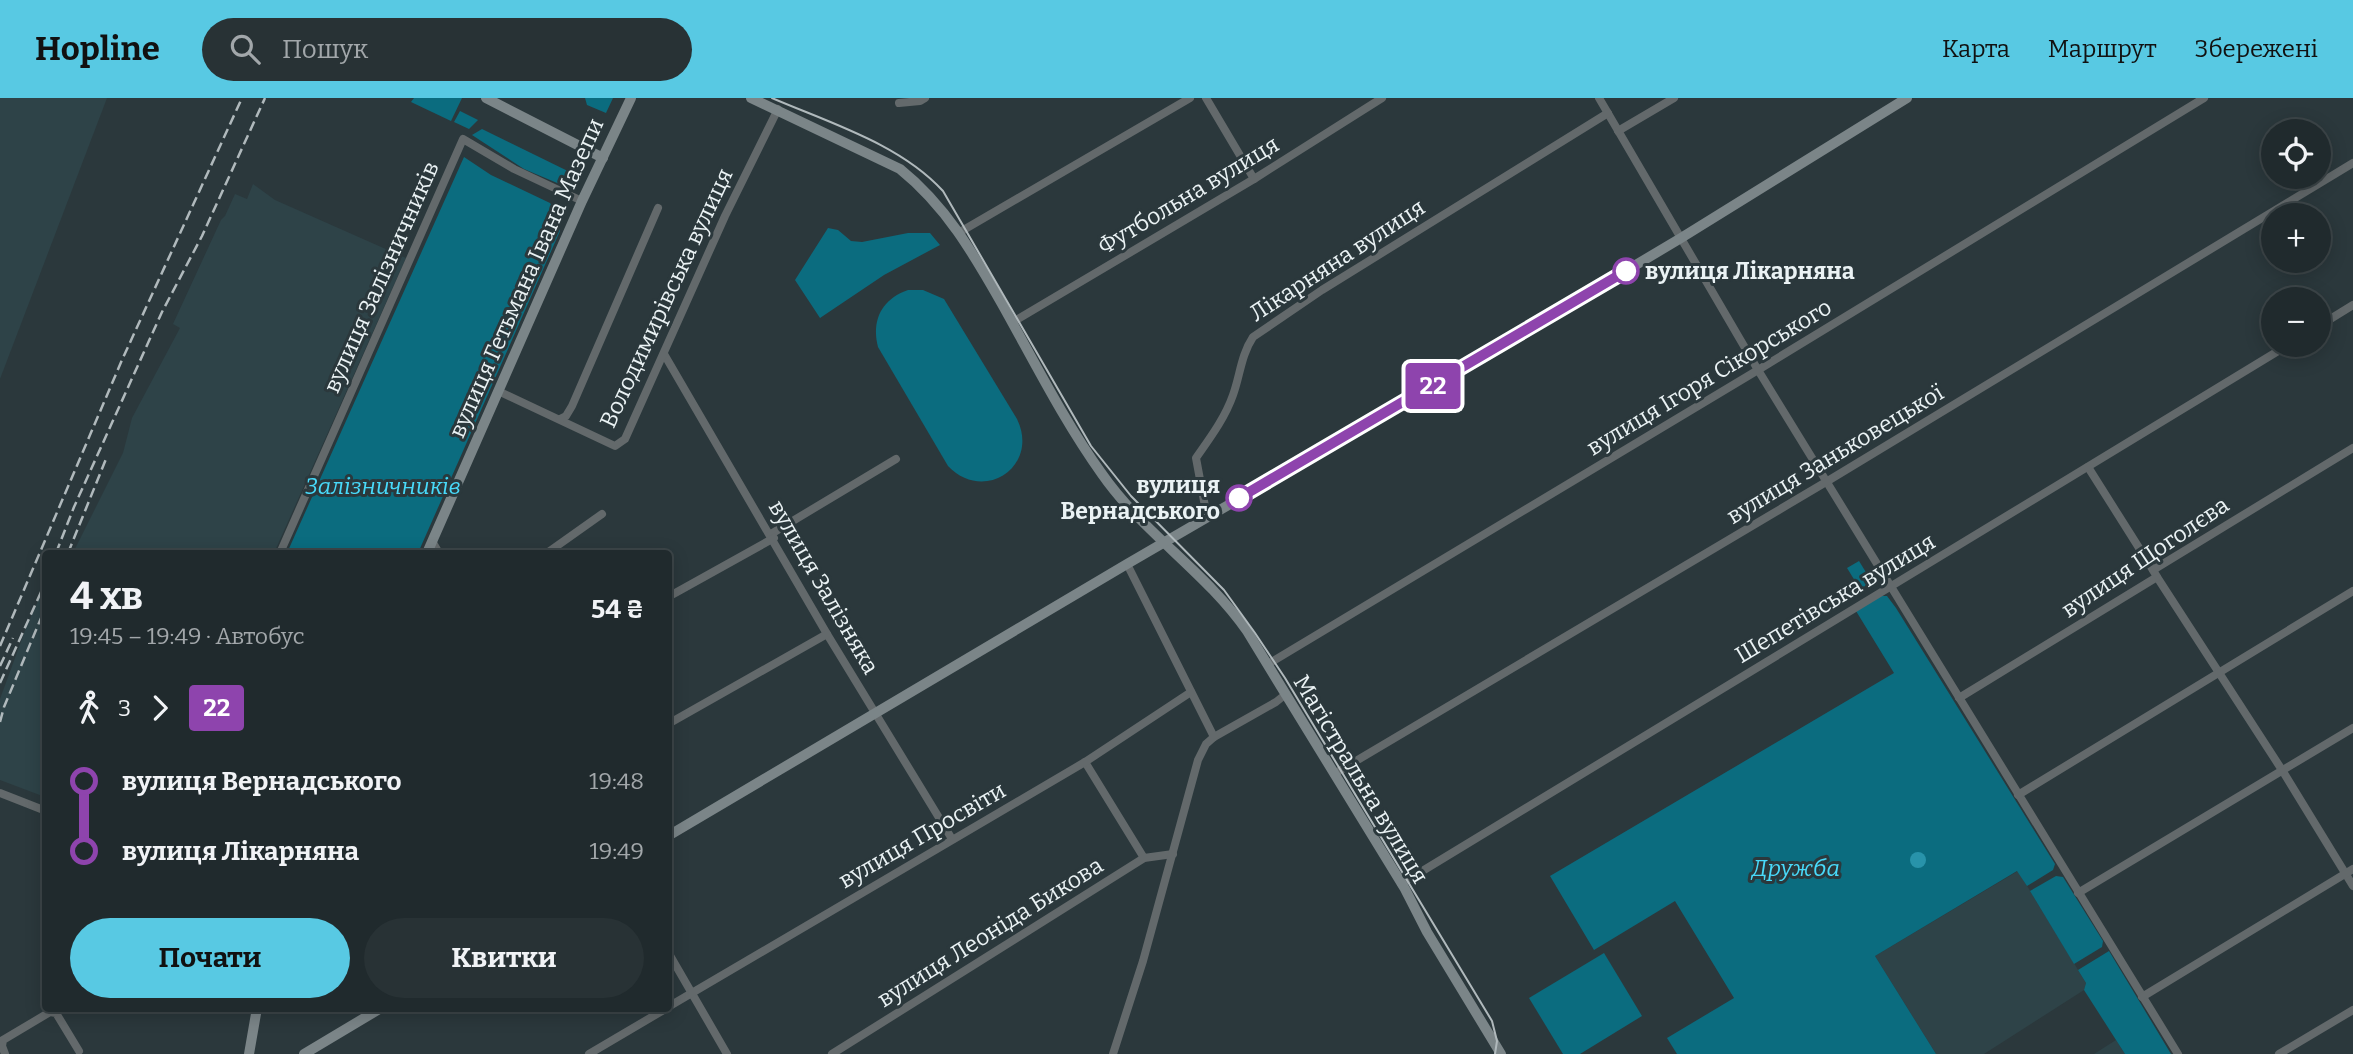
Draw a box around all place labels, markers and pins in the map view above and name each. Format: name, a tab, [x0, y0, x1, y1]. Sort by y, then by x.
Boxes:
place label: вулиця Лікарняна	[1645, 257, 1855, 285]
marker: вулиця Лікарняна	[1613, 258, 1639, 284]
place label: вулиця Вернадського	[1061, 471, 1220, 525]
marker: вулиця Вернадського	[1226, 485, 1252, 511]

